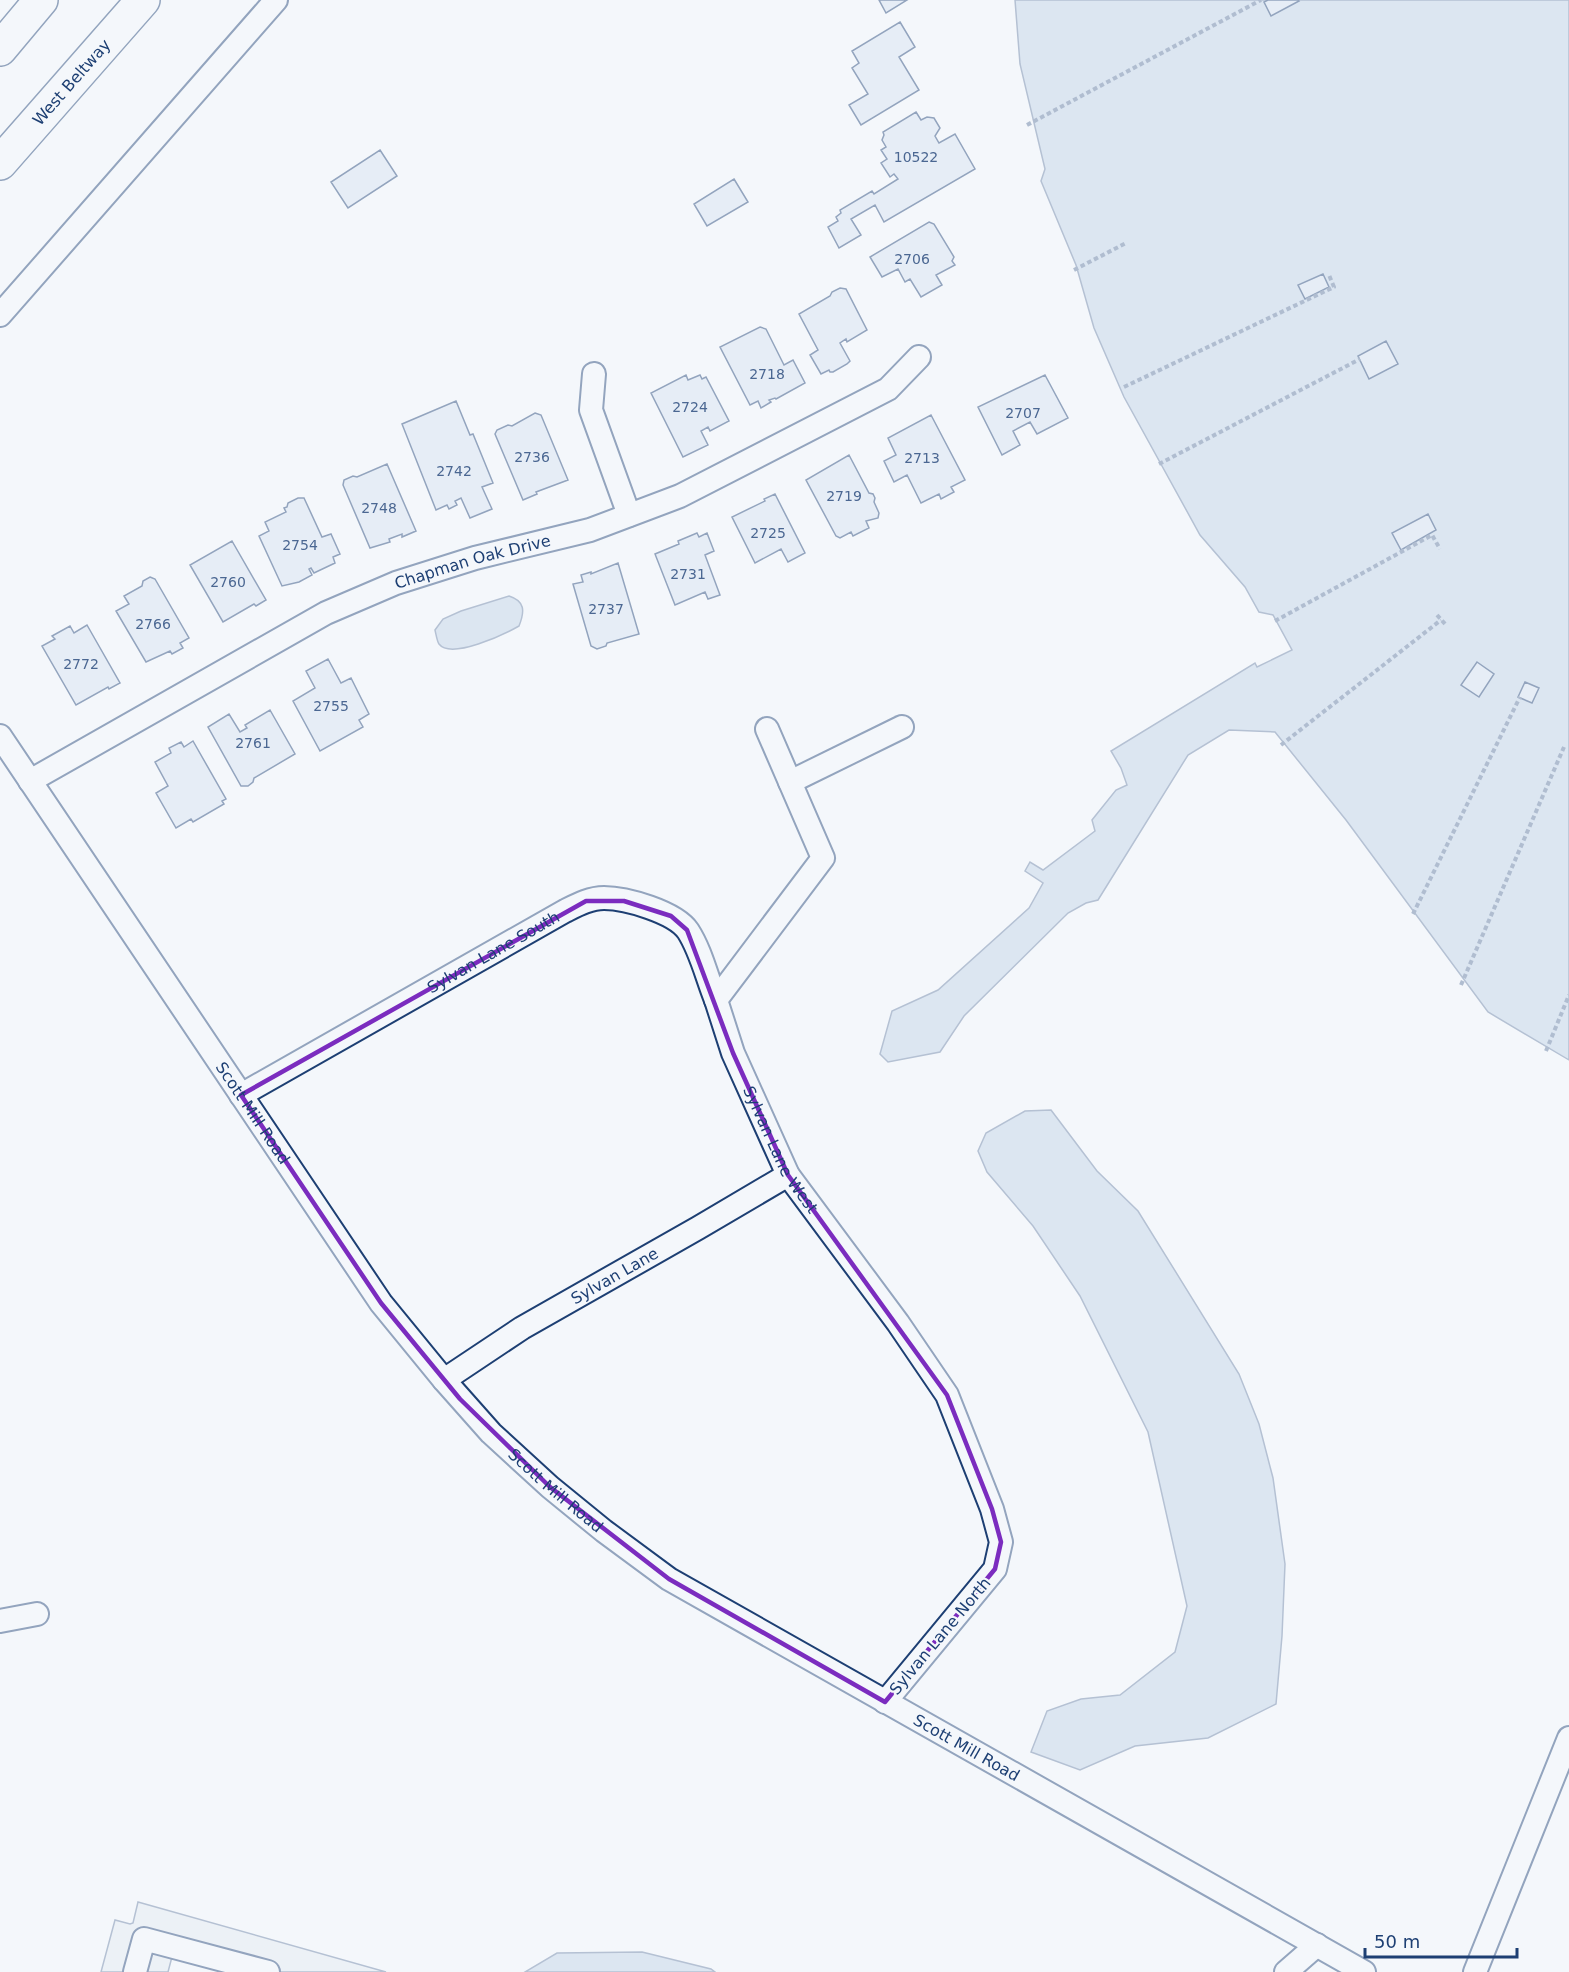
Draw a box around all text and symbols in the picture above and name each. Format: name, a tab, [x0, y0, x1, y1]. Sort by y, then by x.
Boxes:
street label: West Beltway	[28, 35, 114, 129]
house number: 10522	[894, 149, 938, 165]
house number: 2706	[894, 251, 930, 267]
house number: 2718	[749, 366, 785, 382]
house number: 2724	[672, 399, 708, 415]
house number: 2707	[1005, 405, 1041, 421]
house number: 2736	[514, 449, 550, 465]
house number: 2713	[904, 450, 940, 466]
house number: 2742	[436, 463, 472, 479]
house number: 2719	[826, 488, 862, 504]
house number: 2748	[361, 500, 397, 516]
house number: 2725	[750, 525, 786, 541]
street label: Chapman Oak Drive	[392, 530, 552, 592]
house number: 2754	[282, 537, 318, 553]
house number: 2731	[670, 566, 706, 582]
house number: 2760	[210, 574, 246, 590]
house number: 2737	[588, 601, 624, 617]
house number: 2766	[135, 616, 171, 632]
house number: 2772	[63, 656, 99, 672]
house number: 2755	[313, 698, 349, 714]
house number: 2761	[235, 735, 271, 751]
street label: Sylvan Lane South	[424, 907, 563, 997]
street label: Scott Mill Road	[212, 1058, 294, 1167]
street label: Sylvan Lane West	[740, 1083, 822, 1217]
street label: Sylvan Lane	[567, 1243, 661, 1308]
street label: Scott Mill Road	[505, 1444, 607, 1536]
street label: Sylvan Lane North	[885, 1574, 995, 1698]
street label: Scott Mill Road	[910, 1710, 1023, 1785]
scale bar	[1365, 1921, 1516, 1959]
text: 50 m	[1374, 1931, 1420, 1952]

